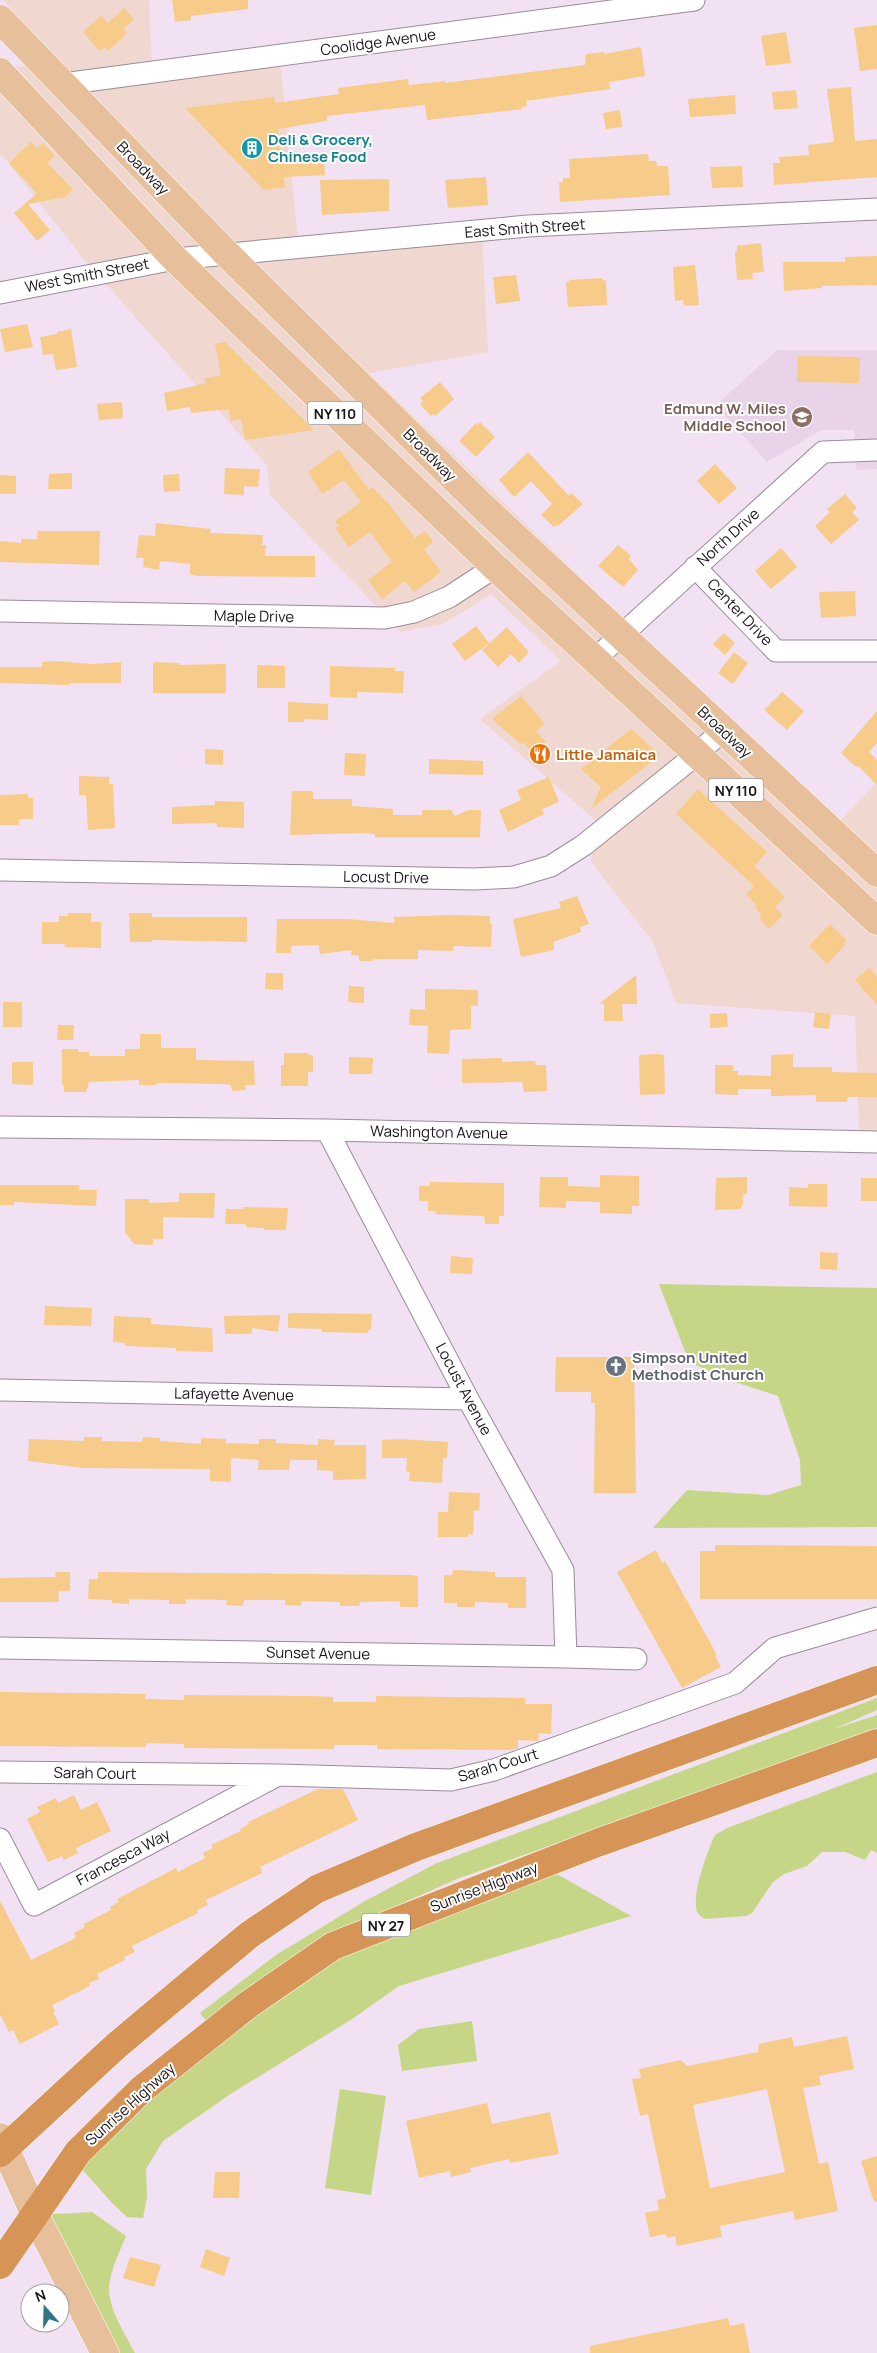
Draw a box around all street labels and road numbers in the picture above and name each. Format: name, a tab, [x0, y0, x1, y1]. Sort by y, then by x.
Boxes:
street label: Coolidge Avenue	[319, 23, 437, 60]
street label: Broadway	[112, 136, 174, 200]
street label: East Smith Street	[464, 213, 586, 243]
street label: West Smith Street	[23, 253, 151, 297]
road number: NY 110	[308, 402, 362, 424]
street label: Broadway	[399, 424, 461, 486]
street label: North Drive	[692, 503, 764, 571]
street label: Center Drive	[703, 574, 778, 650]
street label: Maple Drive	[214, 605, 294, 627]
street label: Broadway	[693, 701, 757, 763]
road number: NY 110	[708, 778, 764, 802]
street label: Locust Drive	[343, 866, 429, 888]
street label: Washington Avenue	[370, 1120, 508, 1144]
street label: Locust Avenue	[431, 1339, 497, 1439]
street label: Lafayette Avenue	[174, 1382, 294, 1406]
street label: Sunset Avenue	[266, 1642, 370, 1664]
street label: Sarah Court	[455, 1743, 541, 1787]
street label: Sarah Court	[53, 1762, 137, 1784]
street label: Francesca Way	[72, 1823, 174, 1891]
street label: Sunrise Highway	[427, 1857, 541, 1917]
road number: NY 27	[362, 1914, 410, 1936]
street label: Sunrise Highway	[81, 2058, 179, 2150]

